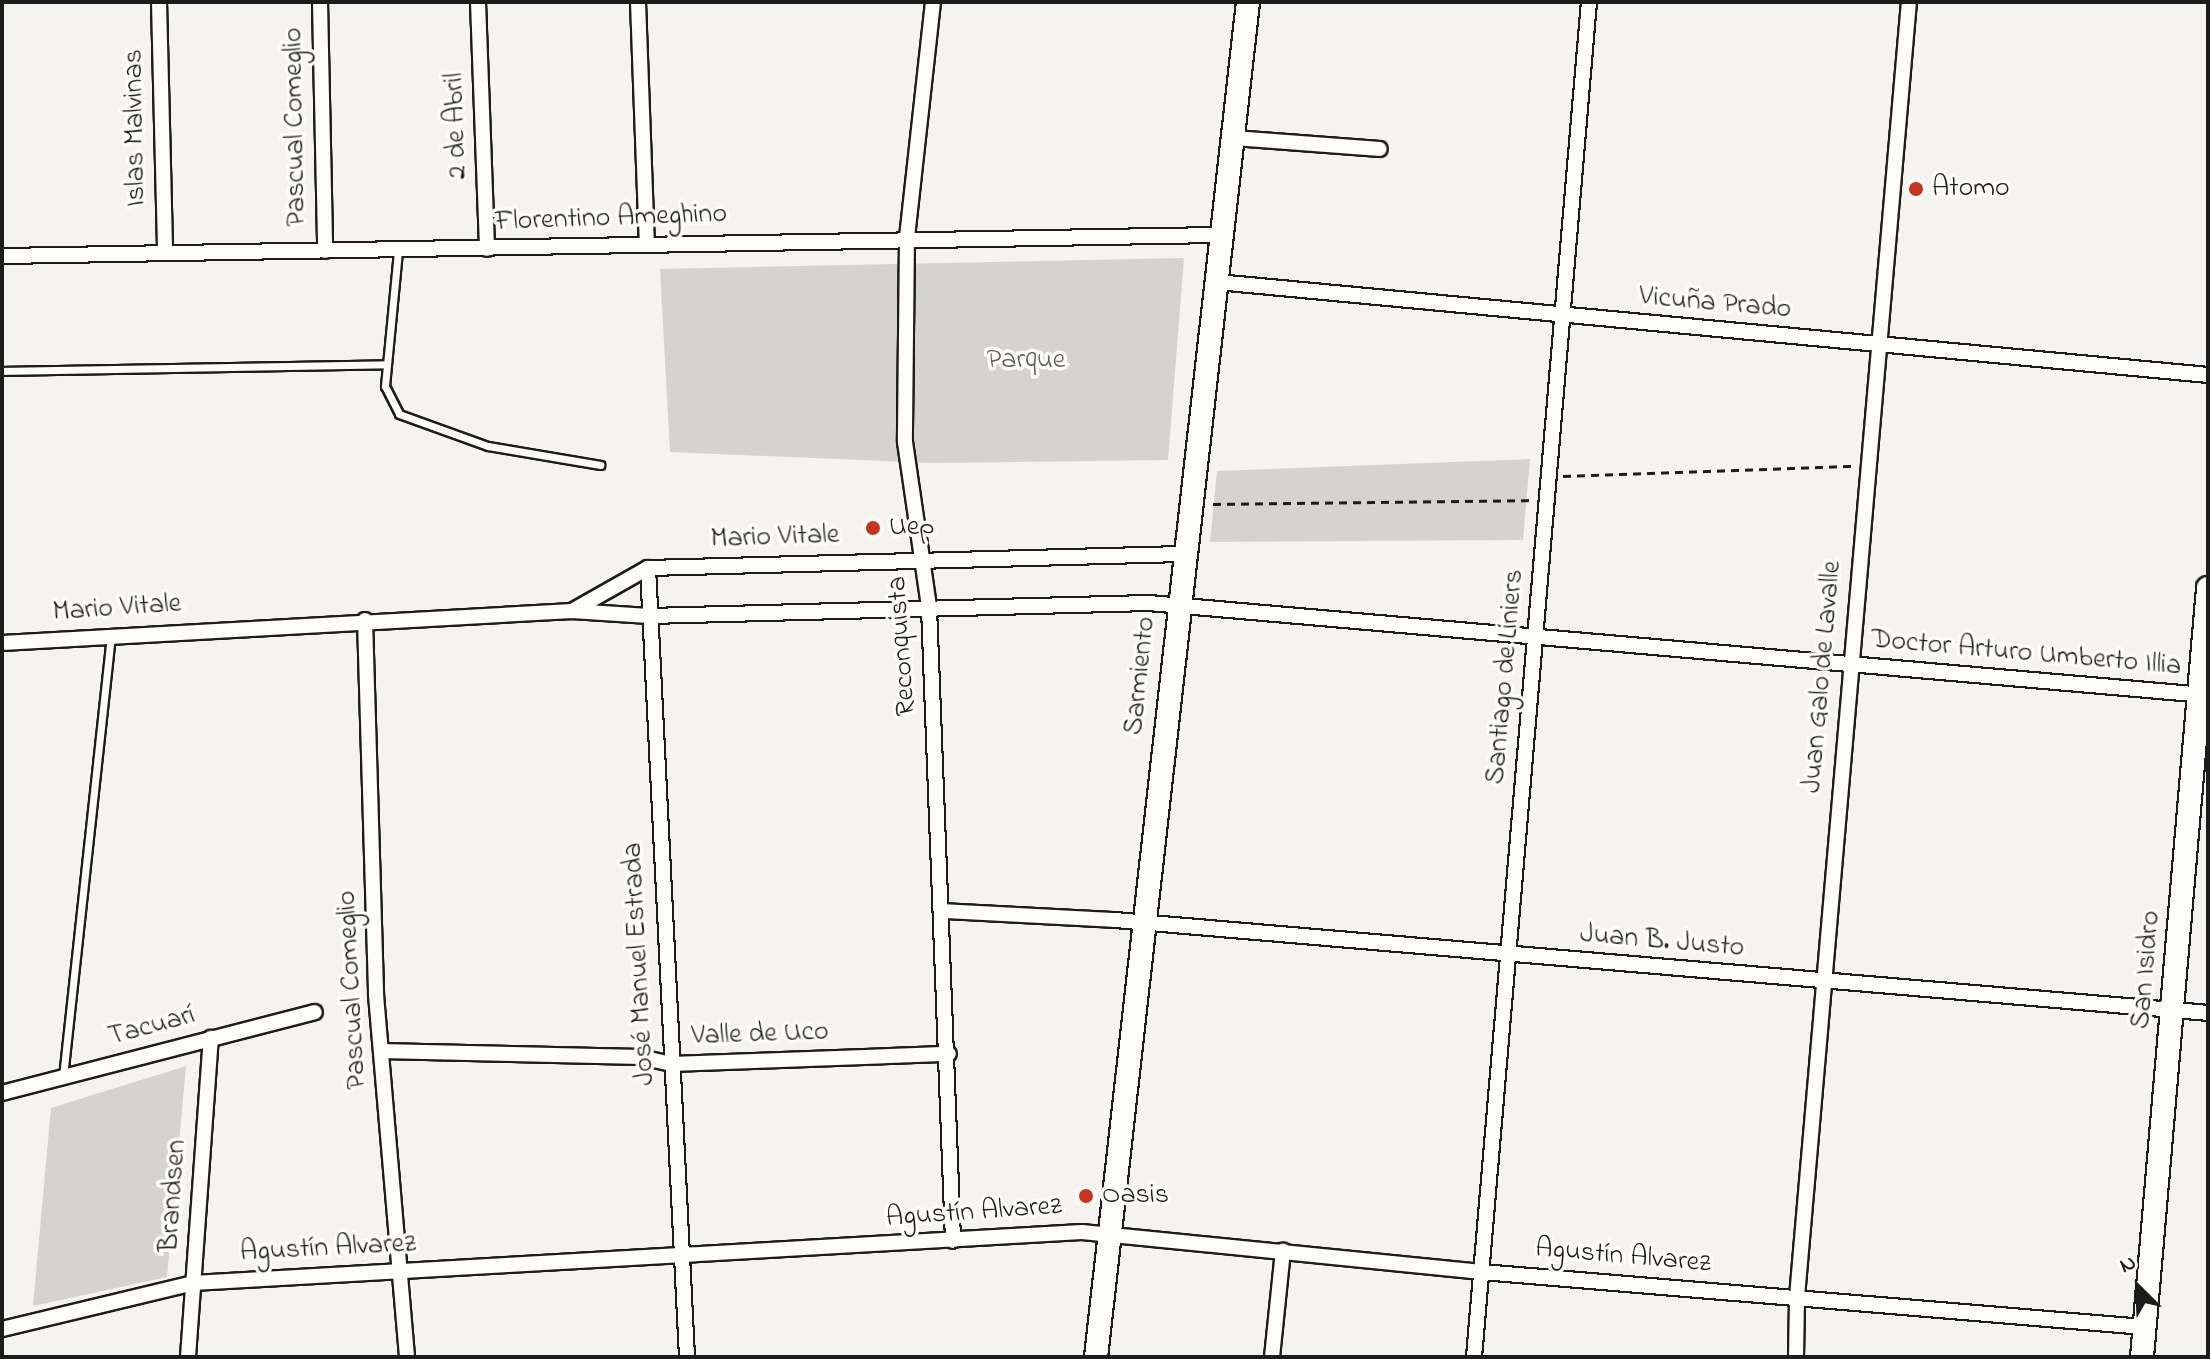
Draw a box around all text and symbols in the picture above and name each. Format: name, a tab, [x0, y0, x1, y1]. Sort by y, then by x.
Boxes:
street label: Pascual Comeglio	[277, 27, 315, 227]
street label: Islas Malvinas	[118, 49, 154, 207]
street label: 2 de Abril	[438, 72, 476, 180]
place label: Atomo	[1932, 172, 2010, 206]
marker: Atomo	[1907, 180, 1925, 198]
street label: Florentino Ameghino	[495, 198, 727, 240]
street label: Vicuña Prado	[1638, 281, 1792, 327]
park label: Parque	[987, 344, 1065, 378]
place label: Uep	[889, 511, 934, 545]
street label: Mario Vitale	[710, 519, 840, 557]
marker: Uep	[864, 519, 882, 537]
street label: Juan Galo de Lavalle	[1796, 559, 1850, 795]
street label: Santiago de Liniers	[1480, 568, 1532, 786]
street label: Reconquista	[881, 575, 925, 717]
street label: Mario Vitale	[52, 588, 182, 630]
street label: Sarmiento	[1118, 615, 1164, 737]
street label: Doctor Arturo Umberto Illia	[1870, 624, 2182, 684]
street label: José Manuel Estrada	[617, 842, 663, 1086]
street label: Pascual Comeglio	[331, 890, 375, 1090]
street label: San Isidro	[2125, 909, 2169, 1031]
street label: Juan B. Justo	[1578, 918, 1746, 966]
street label: Tacuarí	[105, 999, 199, 1055]
street label: Valle de Uco	[691, 1016, 829, 1054]
street label: Brandsen	[153, 1139, 195, 1253]
place label: Oasis	[1102, 1179, 1169, 1213]
marker: Oasis	[1077, 1187, 1095, 1205]
street label: Agustín Alvarez	[885, 1190, 1063, 1236]
street label: Agustín Alvarez	[239, 1228, 417, 1270]
street label: Agustín Alvarez	[1534, 1233, 1712, 1281]
north arrow	[2098, 1247, 2178, 1327]
text: N	[2115, 1247, 2142, 1283]

